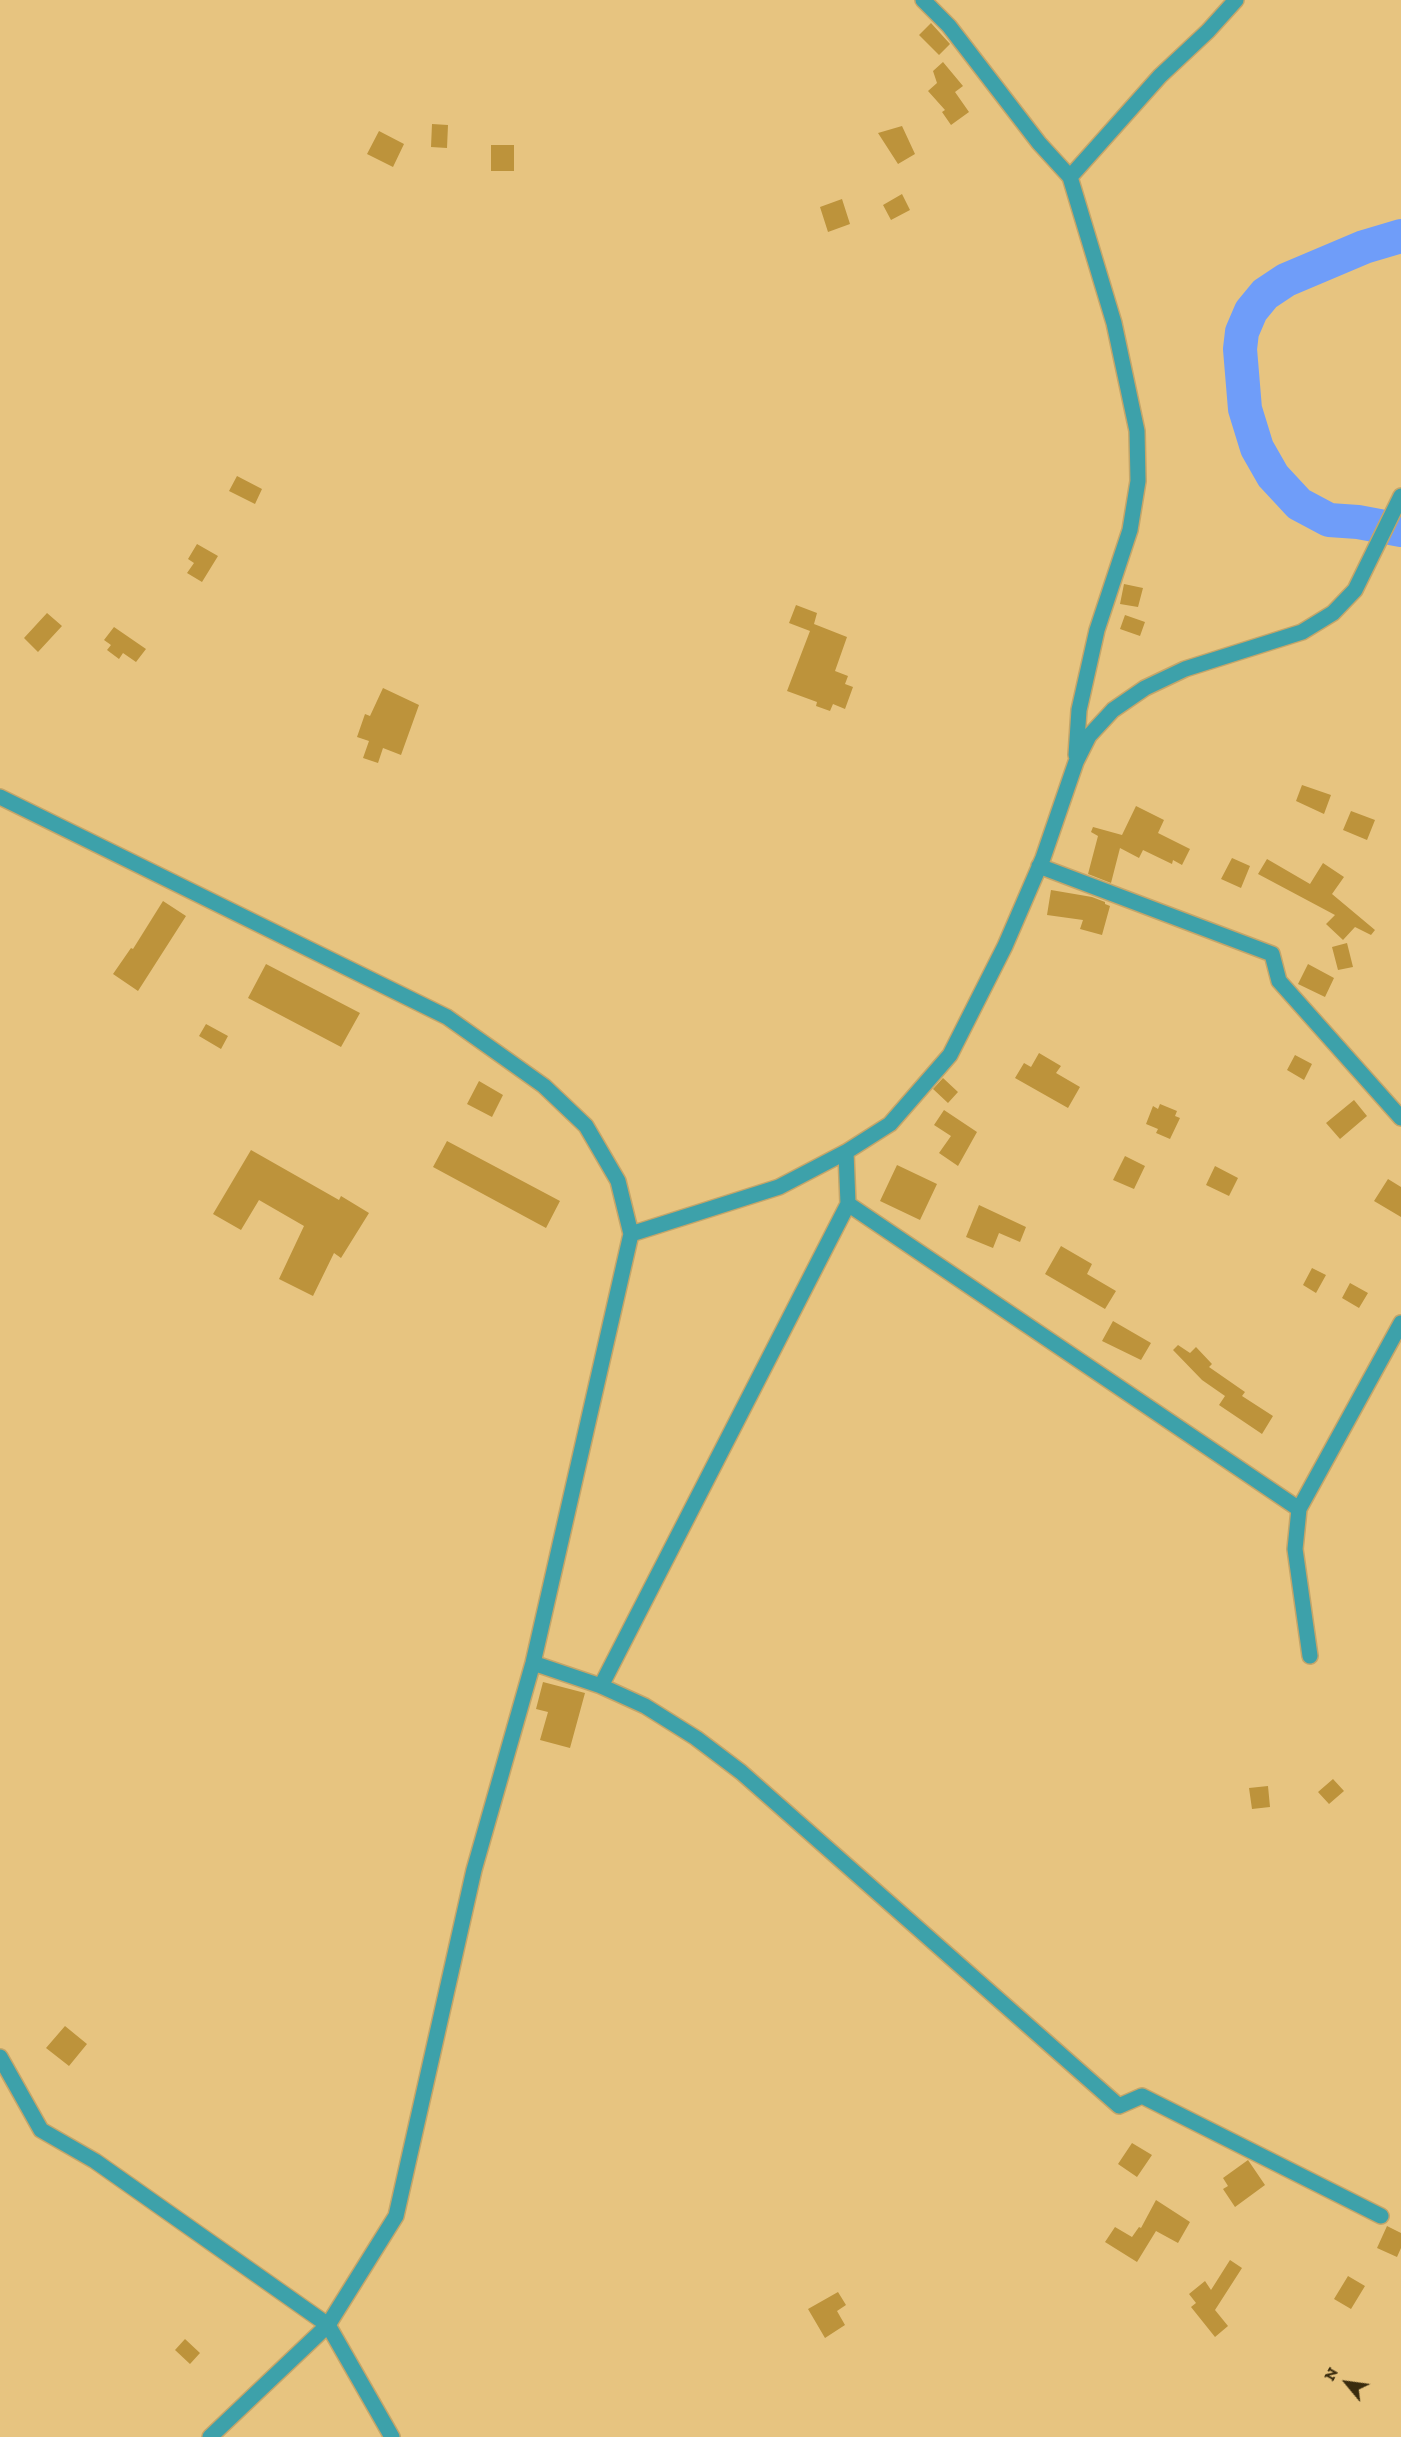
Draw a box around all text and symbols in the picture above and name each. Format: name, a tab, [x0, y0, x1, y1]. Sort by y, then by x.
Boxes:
north arrow	[1317, 2353, 1377, 2413]
text: N	[1320, 2364, 1342, 2384]

